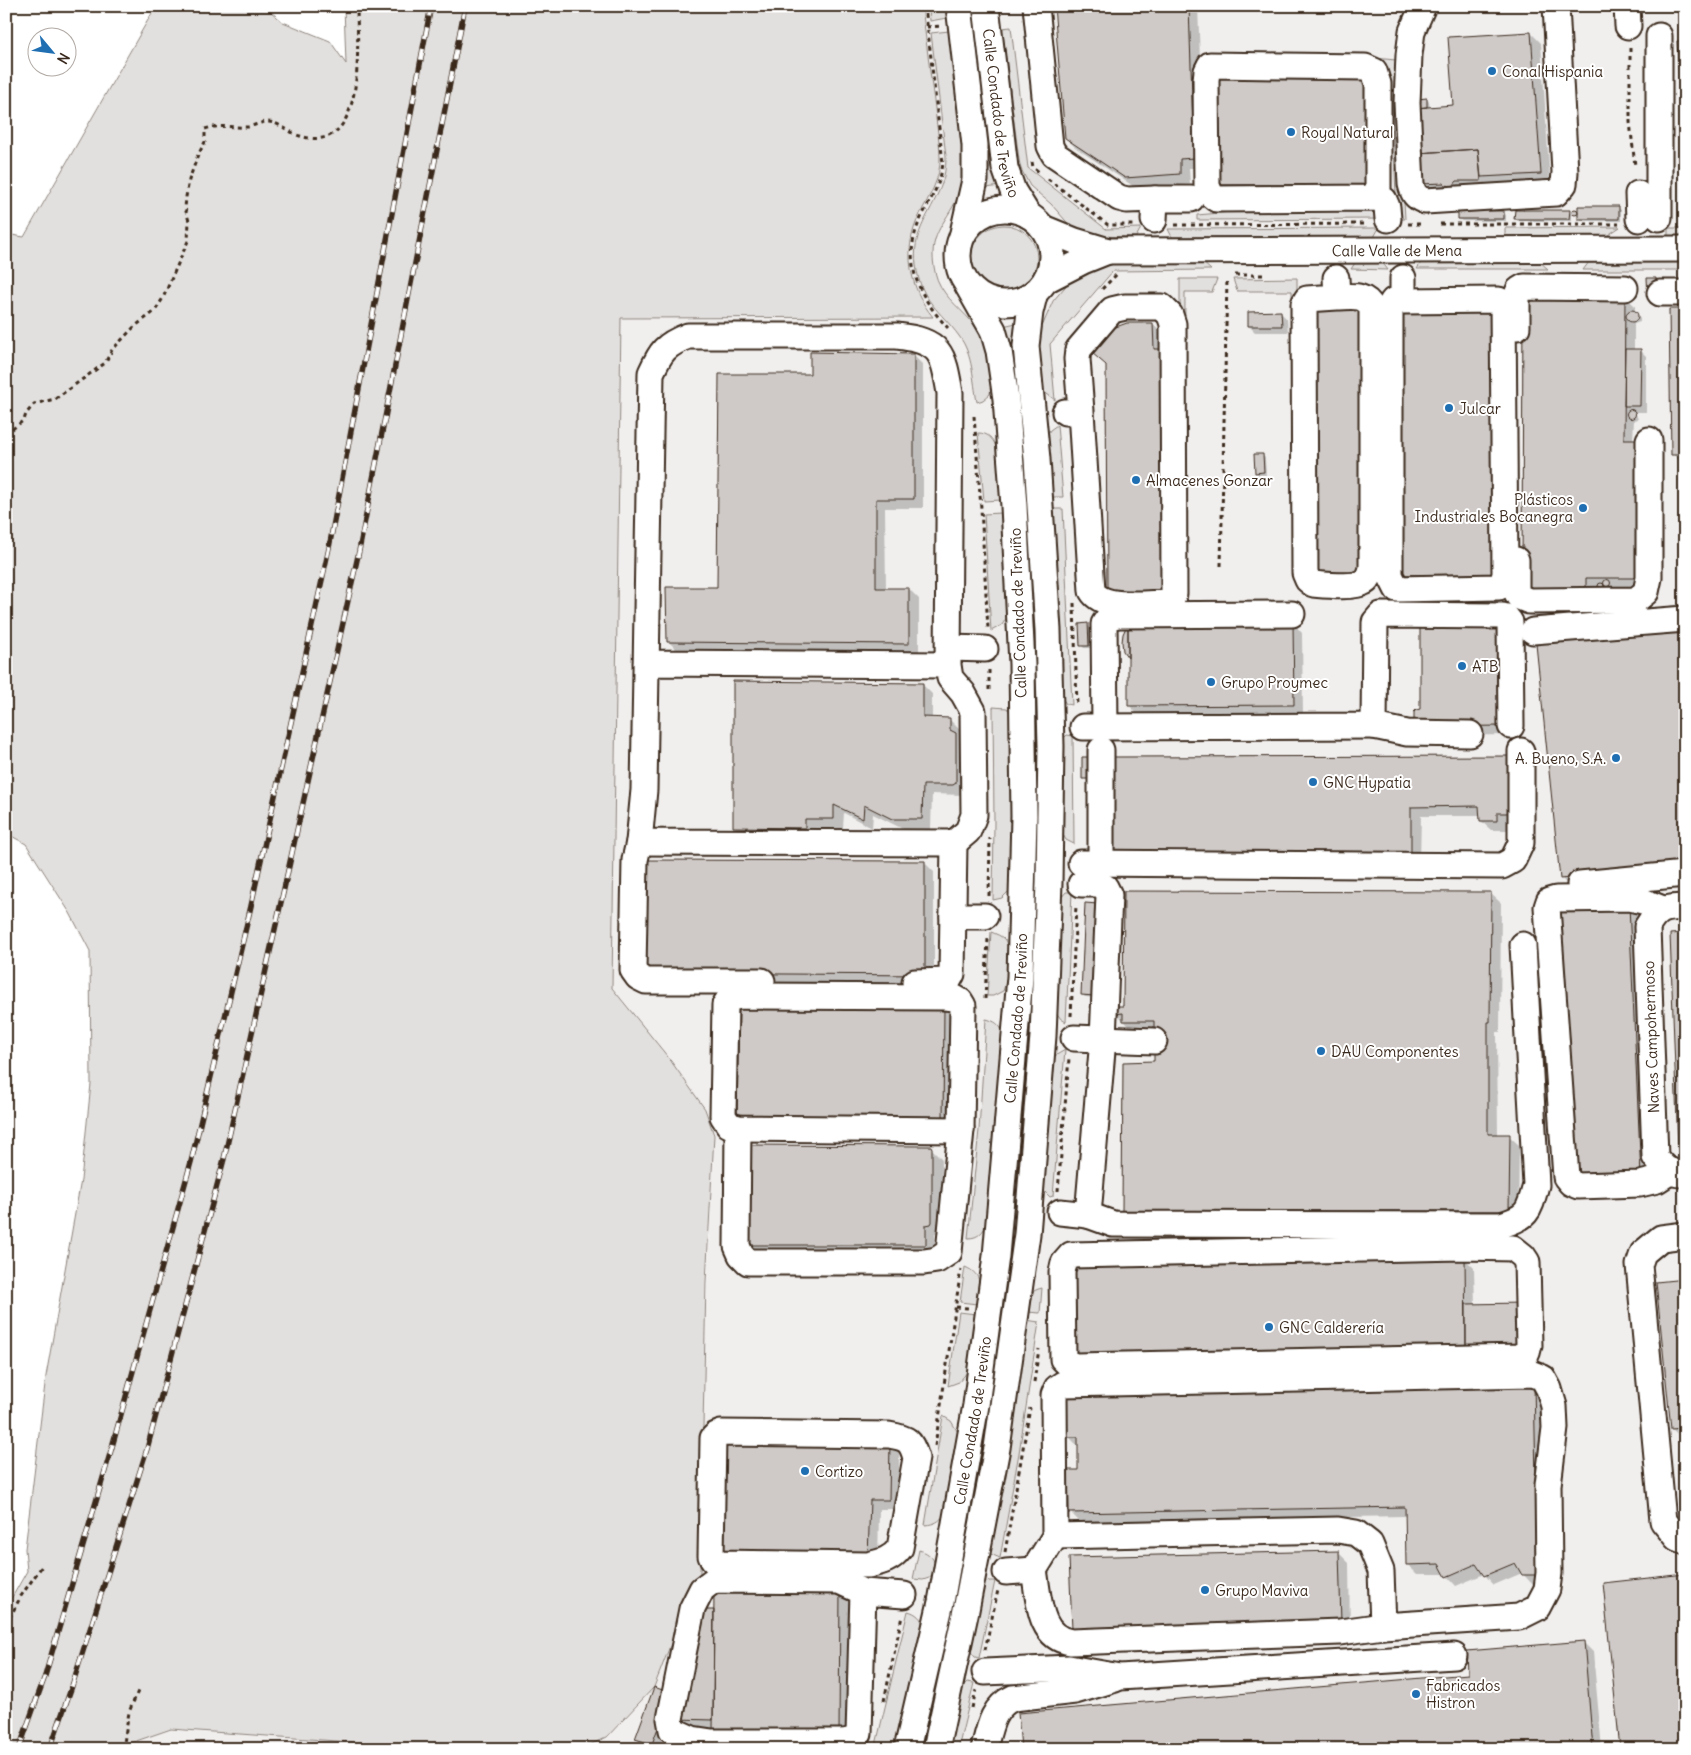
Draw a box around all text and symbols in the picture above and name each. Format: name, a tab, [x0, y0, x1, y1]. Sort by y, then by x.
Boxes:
street label: Calle Condado de Treviño	[979, 27, 1024, 201]
north arrow	[28, 28, 78, 78]
text: N	[53, 50, 74, 67]
place label: Conal Hispania	[1502, 62, 1603, 81]
marker: Conal Hispania	[1486, 65, 1498, 77]
place label: Royal Natural	[1301, 123, 1393, 142]
marker: Royal Natural	[1285, 126, 1297, 138]
street label: Calle Valle de Mena	[1332, 240, 1463, 260]
place label: Julcar	[1459, 399, 1501, 418]
marker: Julcar	[1443, 402, 1455, 414]
place label: Almacenes Gonzar	[1146, 471, 1273, 490]
marker: Almacenes Gonzar	[1130, 474, 1142, 486]
place label: Plásticos Industriales Bocanegra	[1415, 490, 1573, 526]
marker: Plásticos Industriales Bocanegra	[1577, 502, 1589, 514]
street label: Calle Condado de Treviño	[1006, 528, 1030, 698]
place label: ATB	[1472, 657, 1499, 676]
marker: ATB	[1456, 660, 1468, 672]
place label: Grupo Proymec	[1221, 673, 1328, 692]
marker: Grupo Proymec	[1205, 676, 1217, 688]
place label: A. Bueno, S.A.	[1515, 749, 1606, 768]
marker: A. Bueno, S.A.	[1610, 752, 1622, 764]
place label: GNC Hypatia	[1323, 773, 1411, 792]
marker: GNC Hypatia	[1307, 776, 1319, 788]
street label: Calle Condado de Treviño	[1000, 933, 1031, 1104]
street label: Naves Campohermoso	[1639, 960, 1663, 1114]
place label: DAU Componentes	[1331, 1042, 1459, 1061]
marker: DAU Componentes	[1315, 1045, 1327, 1057]
place label: GNC Calderería	[1279, 1318, 1384, 1337]
marker: GNC Calderería	[1263, 1321, 1275, 1333]
street label: Calle Condado de Treviño	[949, 1335, 995, 1506]
place label: Cortizo	[815, 1462, 863, 1481]
marker: Cortizo	[799, 1465, 811, 1477]
place label: Grupo Maviva	[1215, 1581, 1309, 1600]
marker: Grupo Maviva	[1199, 1584, 1211, 1596]
place label: Fabricados Histron	[1426, 1676, 1500, 1712]
marker: Fabricados Histron	[1410, 1688, 1422, 1700]

